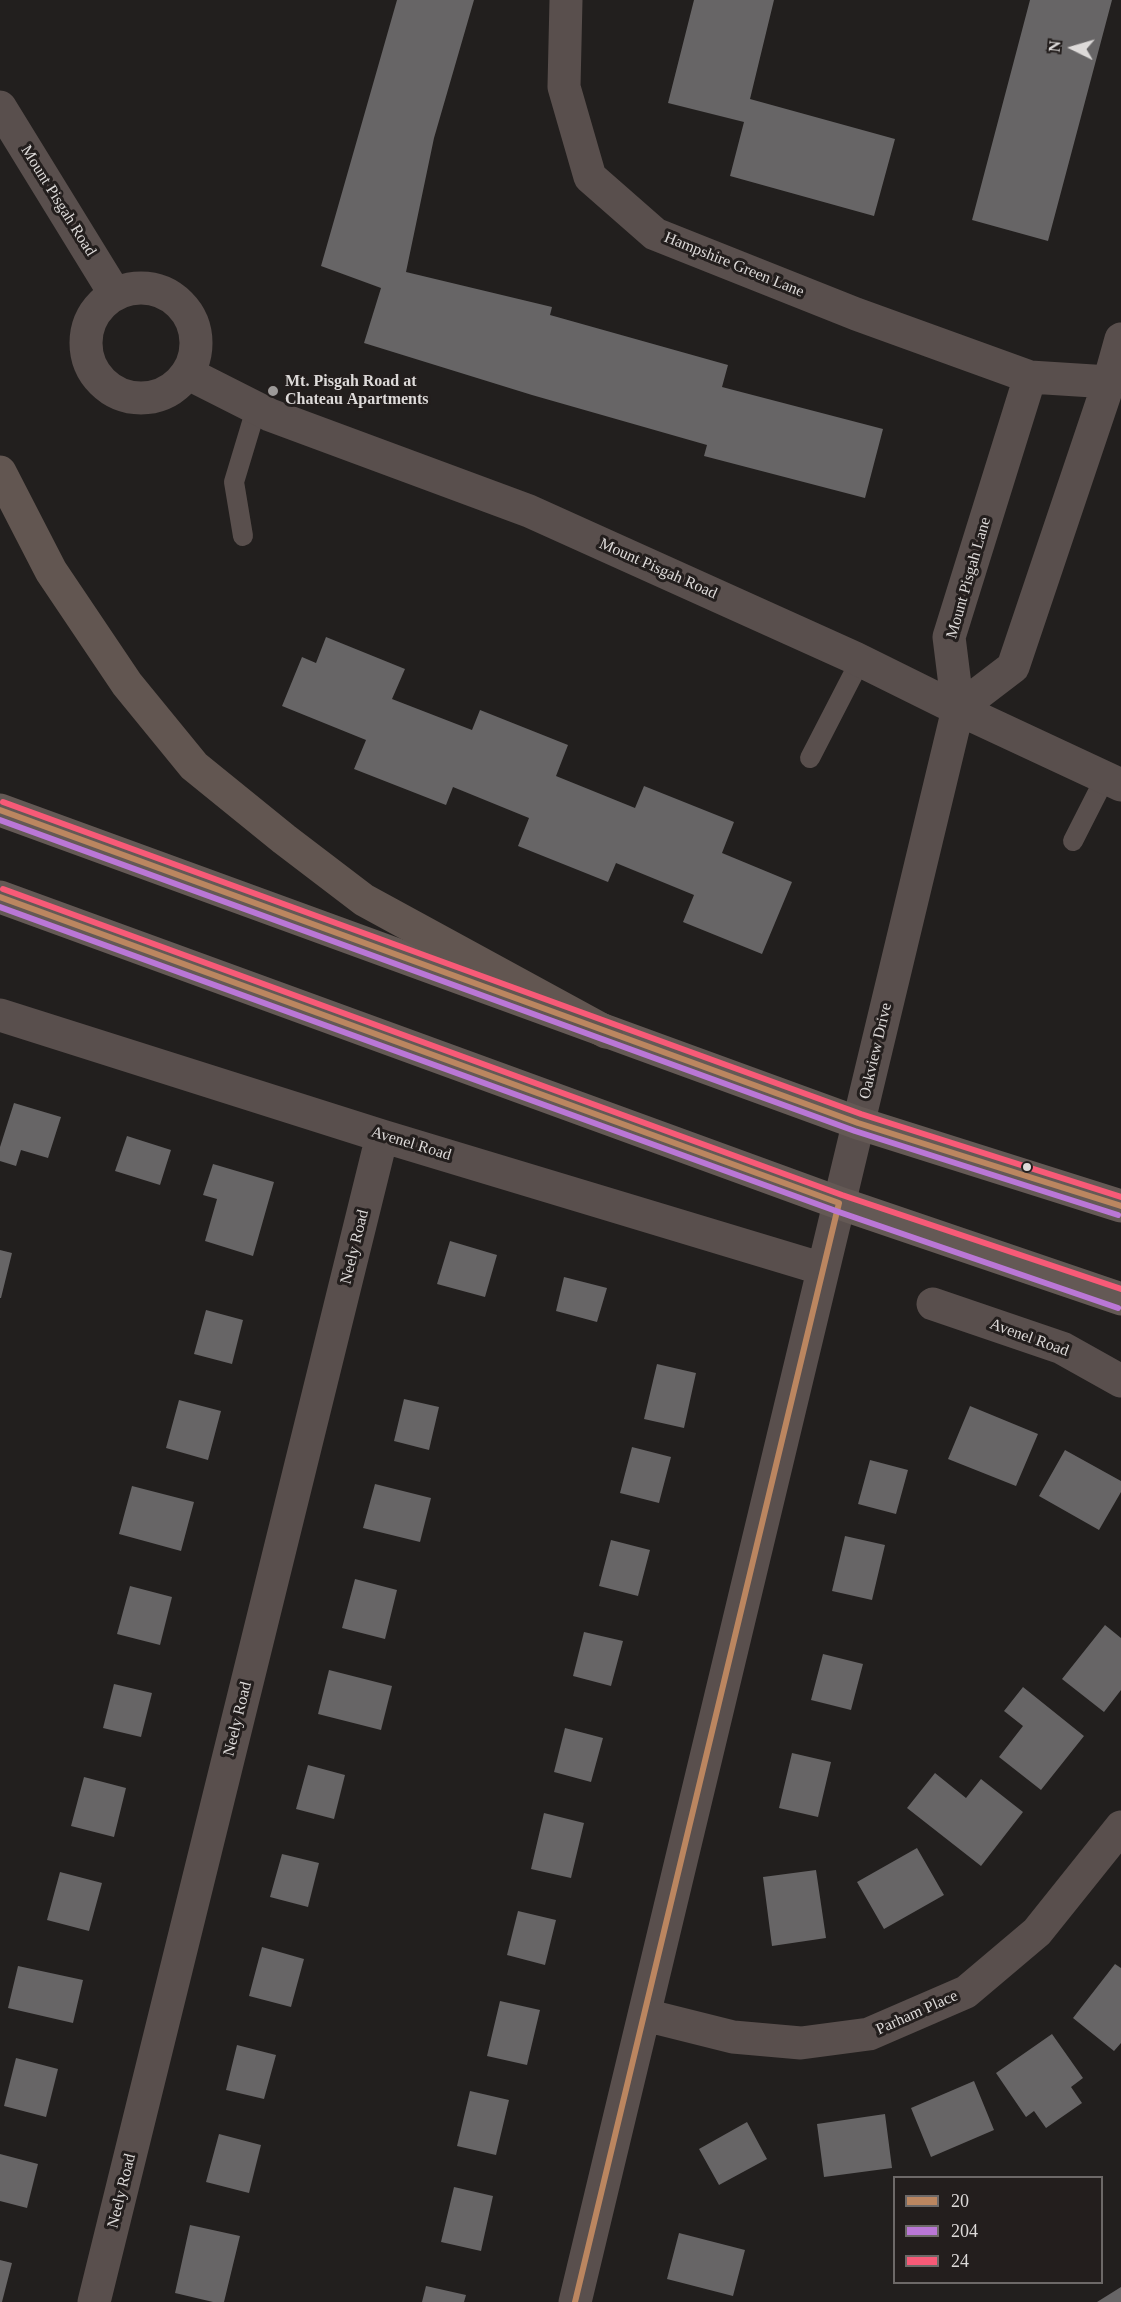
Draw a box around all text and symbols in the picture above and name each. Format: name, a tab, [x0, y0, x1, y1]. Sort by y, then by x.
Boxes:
north arrow	[1043, 18, 1103, 78]
text: N	[1046, 40, 1064, 53]
street label: Mount Pisgah Road	[16, 142, 100, 260]
street label: Hampshire Green Lane	[661, 228, 807, 302]
place label: Mt. Pisgah Road at Chateau Apartments	[285, 372, 429, 410]
marker: Mt. Pisgah Road at Chateau Apartments	[266, 384, 280, 398]
street label: Mount Pisgah Lane	[943, 515, 995, 641]
street label: Mount Pisgah Road	[596, 534, 720, 604]
street label: Oakview Drive	[856, 1001, 896, 1101]
street label: Avenel Road	[369, 1123, 453, 1165]
unlabelled marker	[1021, 1161, 1033, 1173]
street label: Neely Road	[336, 1208, 374, 1286]
street label: Avenel Road	[987, 1315, 1071, 1361]
street label: Neely Road	[219, 1680, 257, 1758]
street label: Parham Place	[873, 1986, 961, 2040]
street label: Neely Road	[103, 2152, 141, 2230]
legend	[893, 2176, 1103, 2284]
text: 20	[951, 2191, 969, 2211]
text: 204	[951, 2221, 978, 2241]
text: 24	[951, 2251, 969, 2271]

